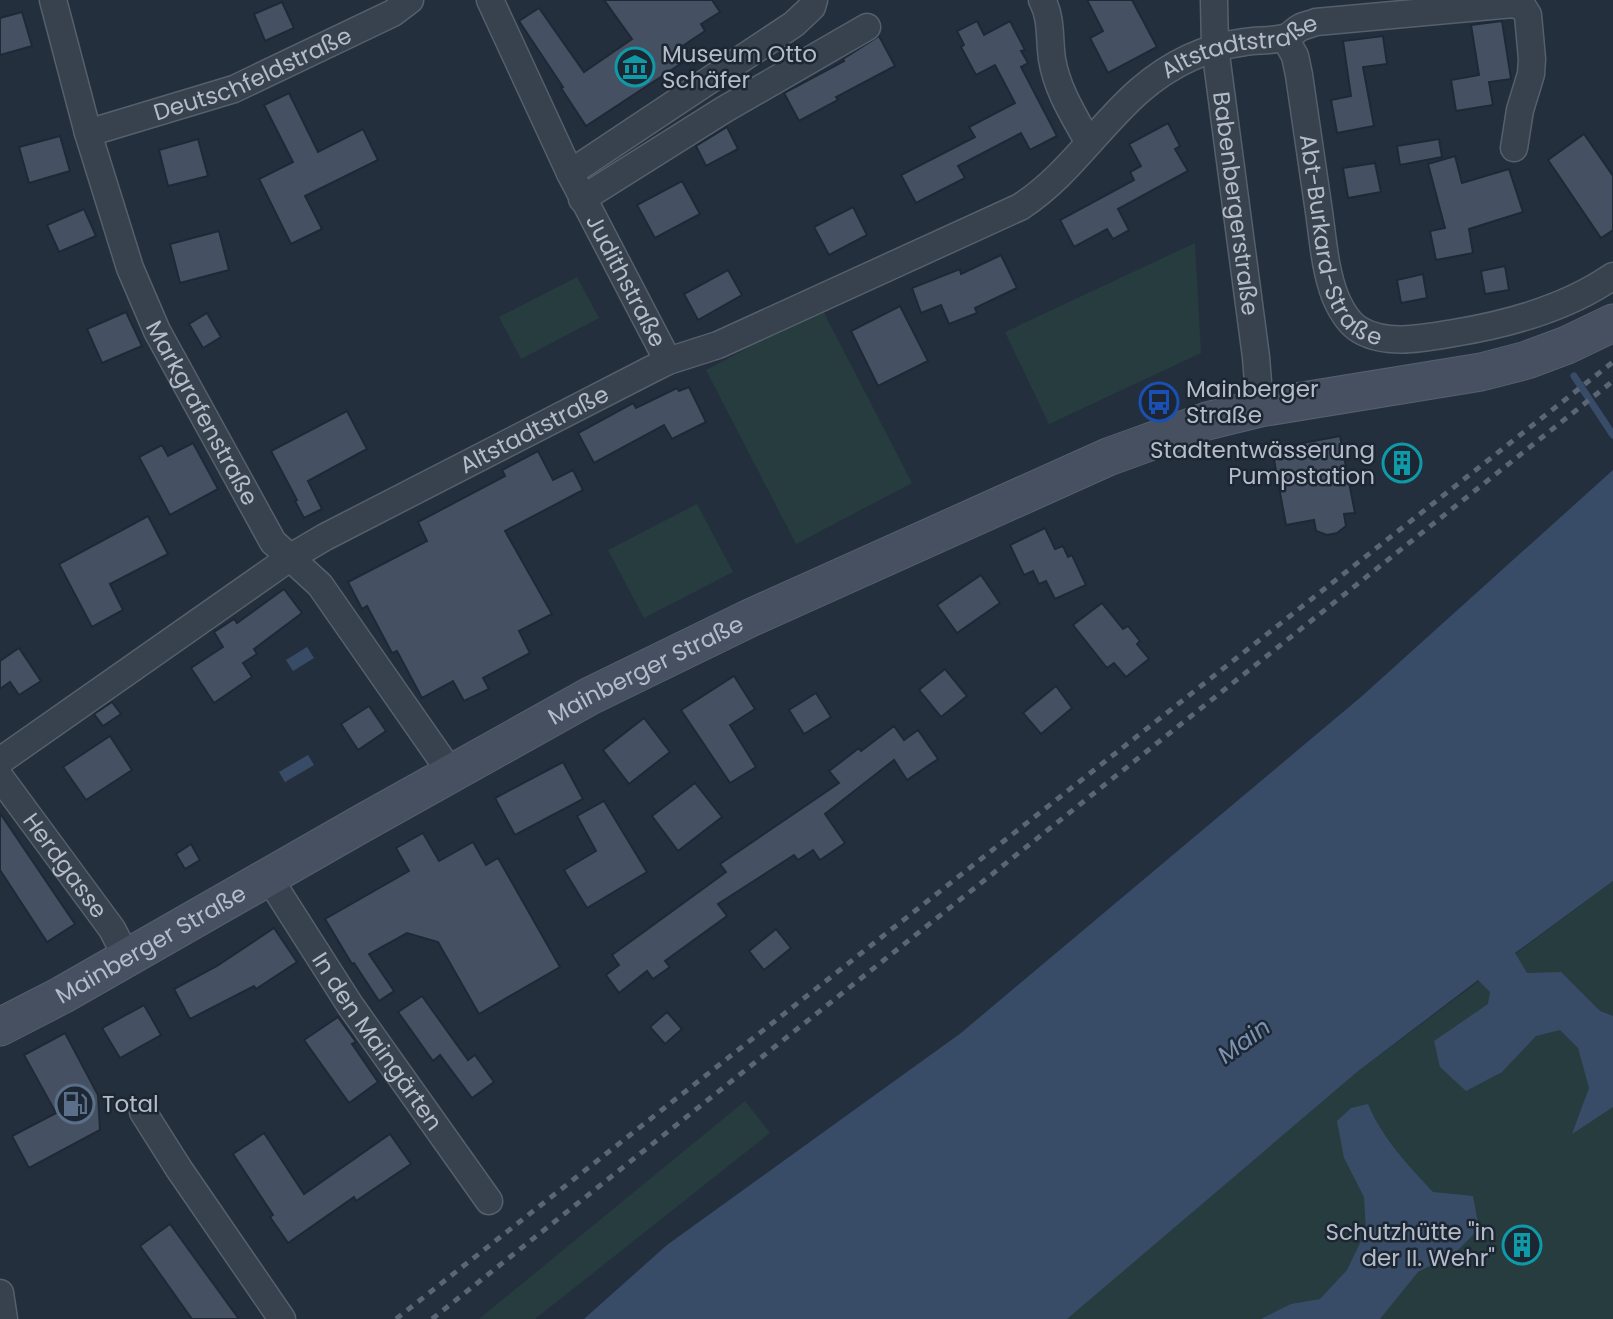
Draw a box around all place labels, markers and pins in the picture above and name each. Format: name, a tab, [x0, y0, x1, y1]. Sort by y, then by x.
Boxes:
place label: Museum Otto Schäfer	[662, 38, 817, 96]
museum icon: Museum Otto Schäfer	[614, 46, 656, 88]
place label: Mainberger Straße	[1186, 373, 1319, 431]
bus stop icon: Mainberger Straße	[1138, 381, 1180, 423]
place label: Stadtentwässerung Pumpstation	[1150, 434, 1375, 492]
building icon: Stadtentwässerung Pumpstation	[1381, 442, 1423, 484]
fuel station icon: Total	[54, 1083, 96, 1125]
place label: Total	[102, 1088, 159, 1120]
place label: Schutzhütte "in der II. Wehr"	[1326, 1216, 1495, 1274]
building icon: Schutzhütte "in der II. Wehr"	[1501, 1224, 1543, 1266]

